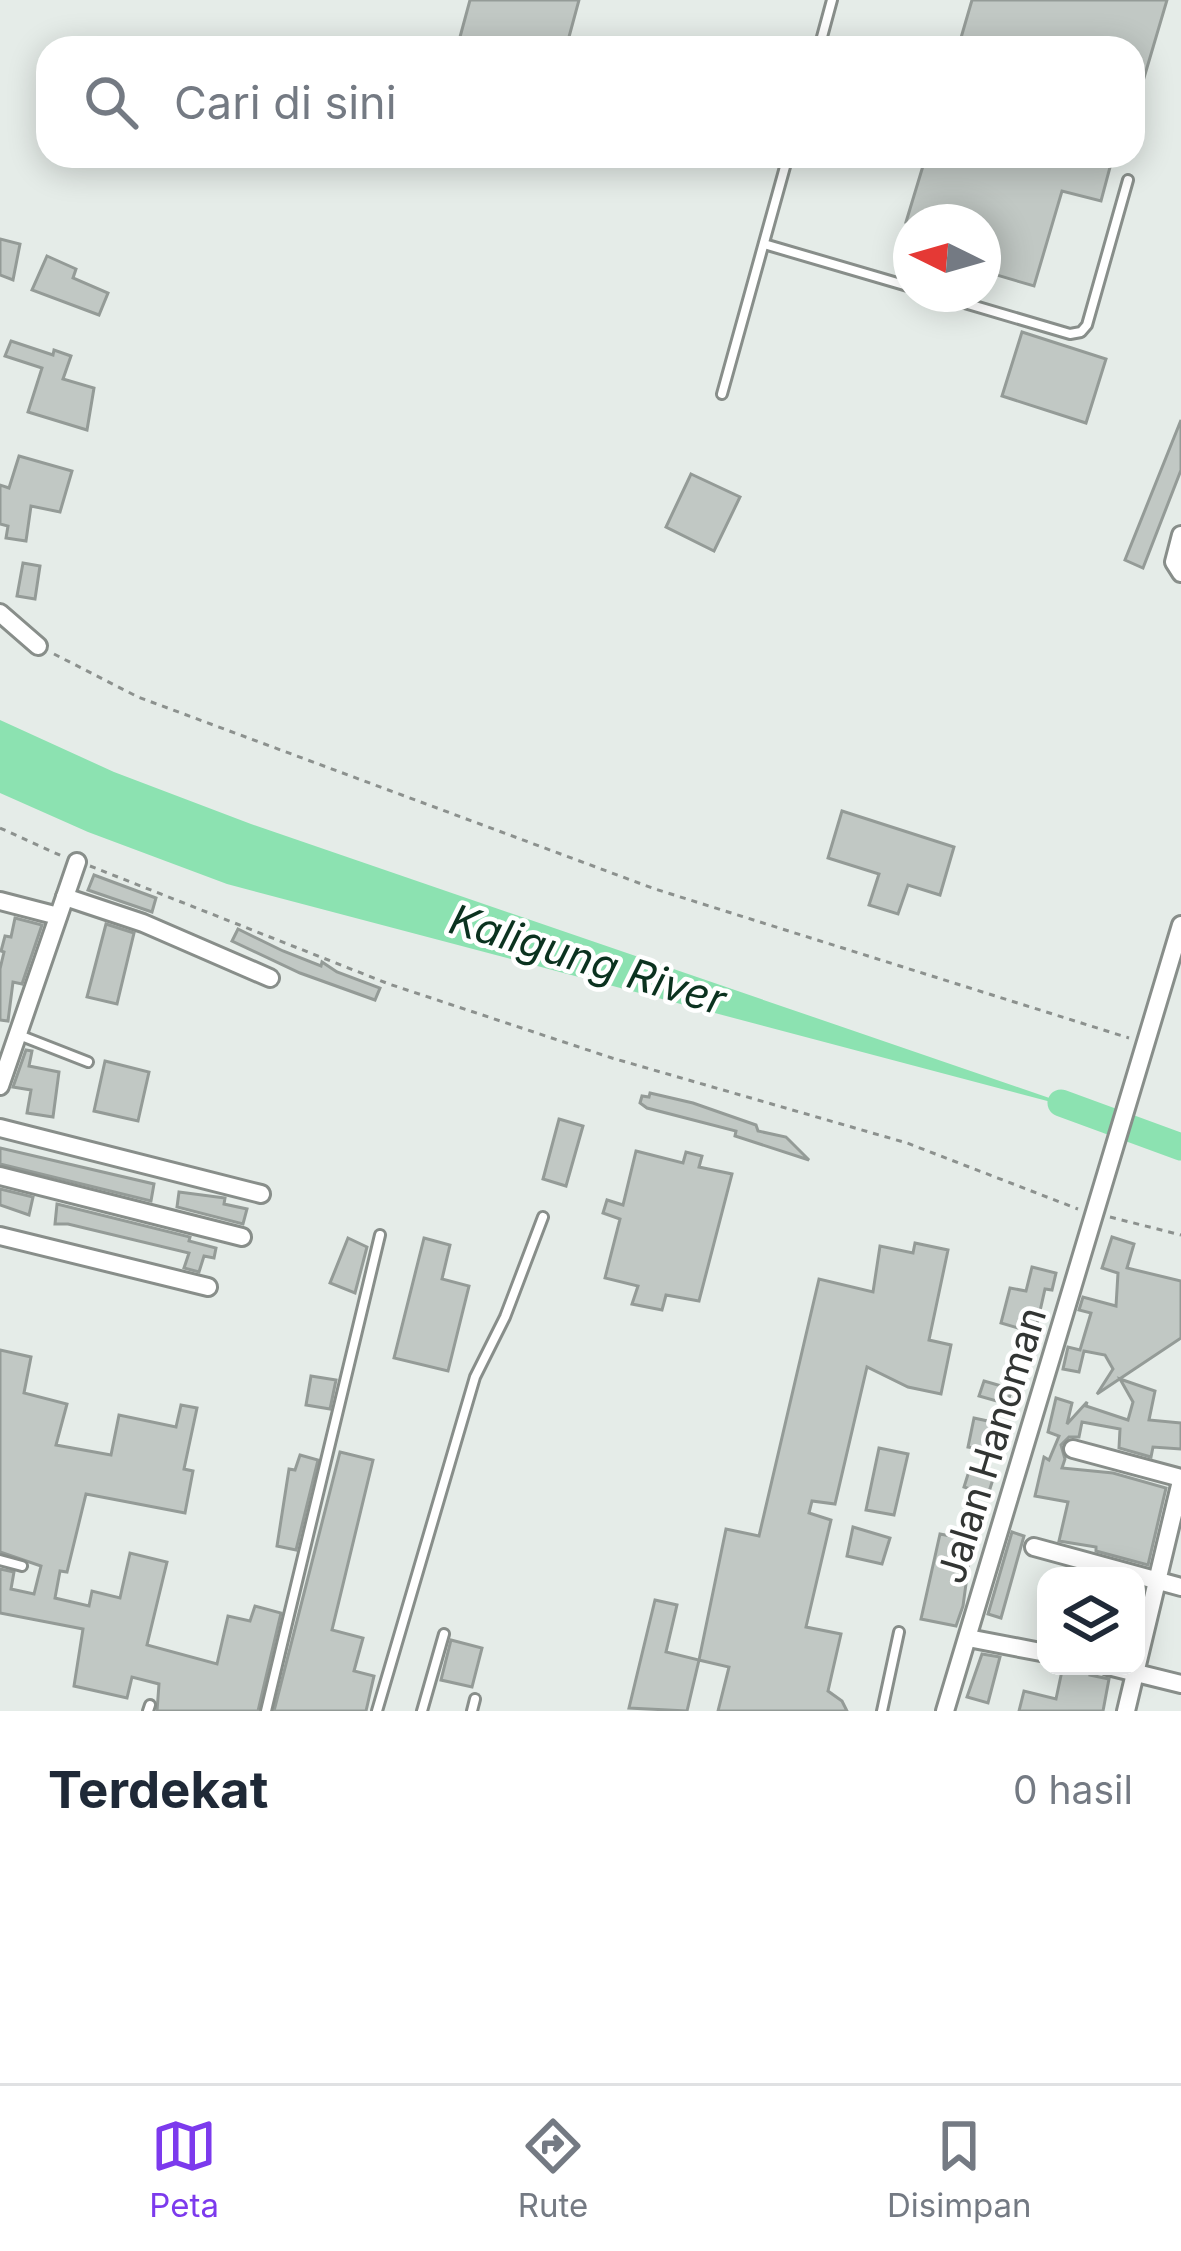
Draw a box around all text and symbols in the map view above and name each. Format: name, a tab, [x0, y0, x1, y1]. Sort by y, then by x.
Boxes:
search box	[36, 36, 1145, 168]
icon: search	[78, 69, 144, 135]
text: Cari di sini	[174, 75, 397, 130]
north arrow	[893, 204, 1001, 312]
water label: Kaligung River	[444, 893, 733, 1025]
street label: Jalan Hanoman	[927, 1301, 1055, 1589]
map controls	[1037, 1567, 1145, 1675]
button: layers	[1037, 1567, 1145, 1675]
text: Terdekat	[48, 1759, 268, 1820]
text: 0 hasil	[1013, 1766, 1133, 1813]
tab: Peta	[149, 2113, 219, 2225]
tab: Rute	[518, 2113, 588, 2225]
tab: Disimpan	[887, 2113, 1032, 2225]

